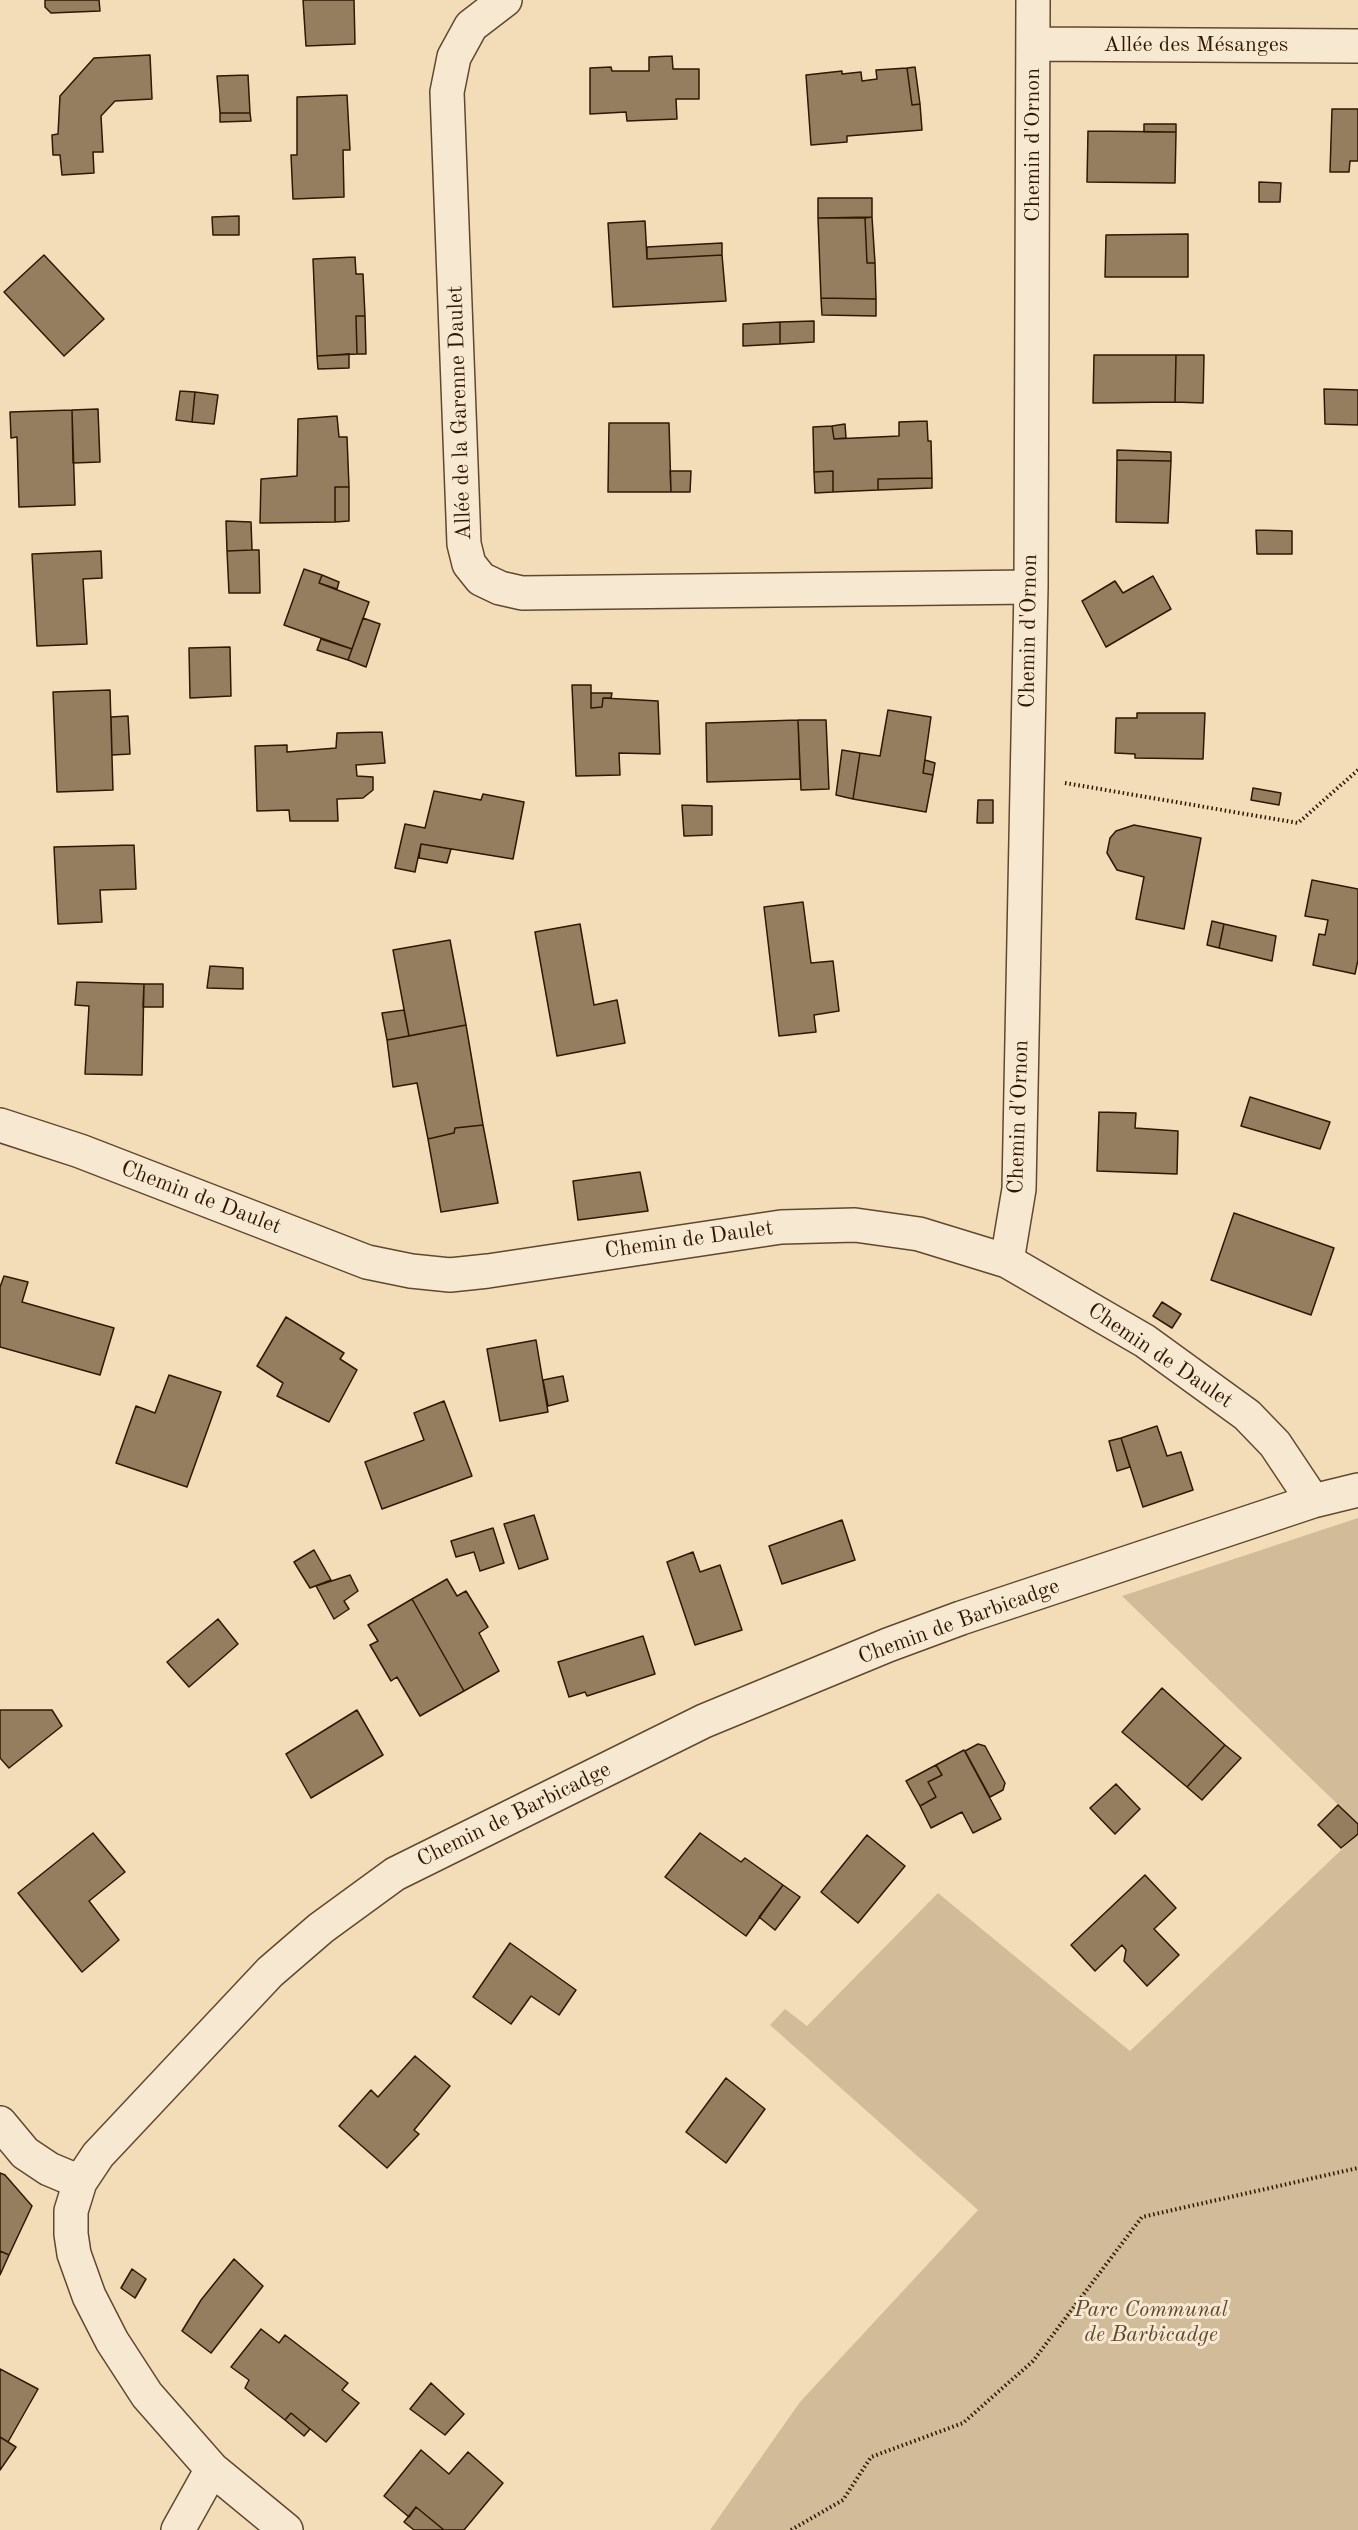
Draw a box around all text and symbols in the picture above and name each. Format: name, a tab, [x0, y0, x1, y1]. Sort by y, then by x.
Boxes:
street label: Allée des Mésanges	[1104, 32, 1288, 58]
street label: Chemin d'Ornon	[1020, 68, 1046, 222]
street label: Allée de la Garenne Daulet	[442, 285, 478, 541]
street label: Chemin d'Ornon	[1014, 554, 1044, 708]
street label: Chemin d'Ornon	[1003, 1040, 1035, 1194]
street label: Chemin de Daulet	[117, 1155, 285, 1241]
street label: Chemin de Daulet	[603, 1215, 775, 1265]
street label: Chemin de Daulet	[1082, 1298, 1238, 1414]
street label: Chemin de Barbicadge	[855, 1573, 1063, 1671]
street label: Chemin de Barbicadge	[413, 1757, 615, 1873]
park label: Parc Communal de Barbicadge	[1074, 2297, 1228, 2348]

